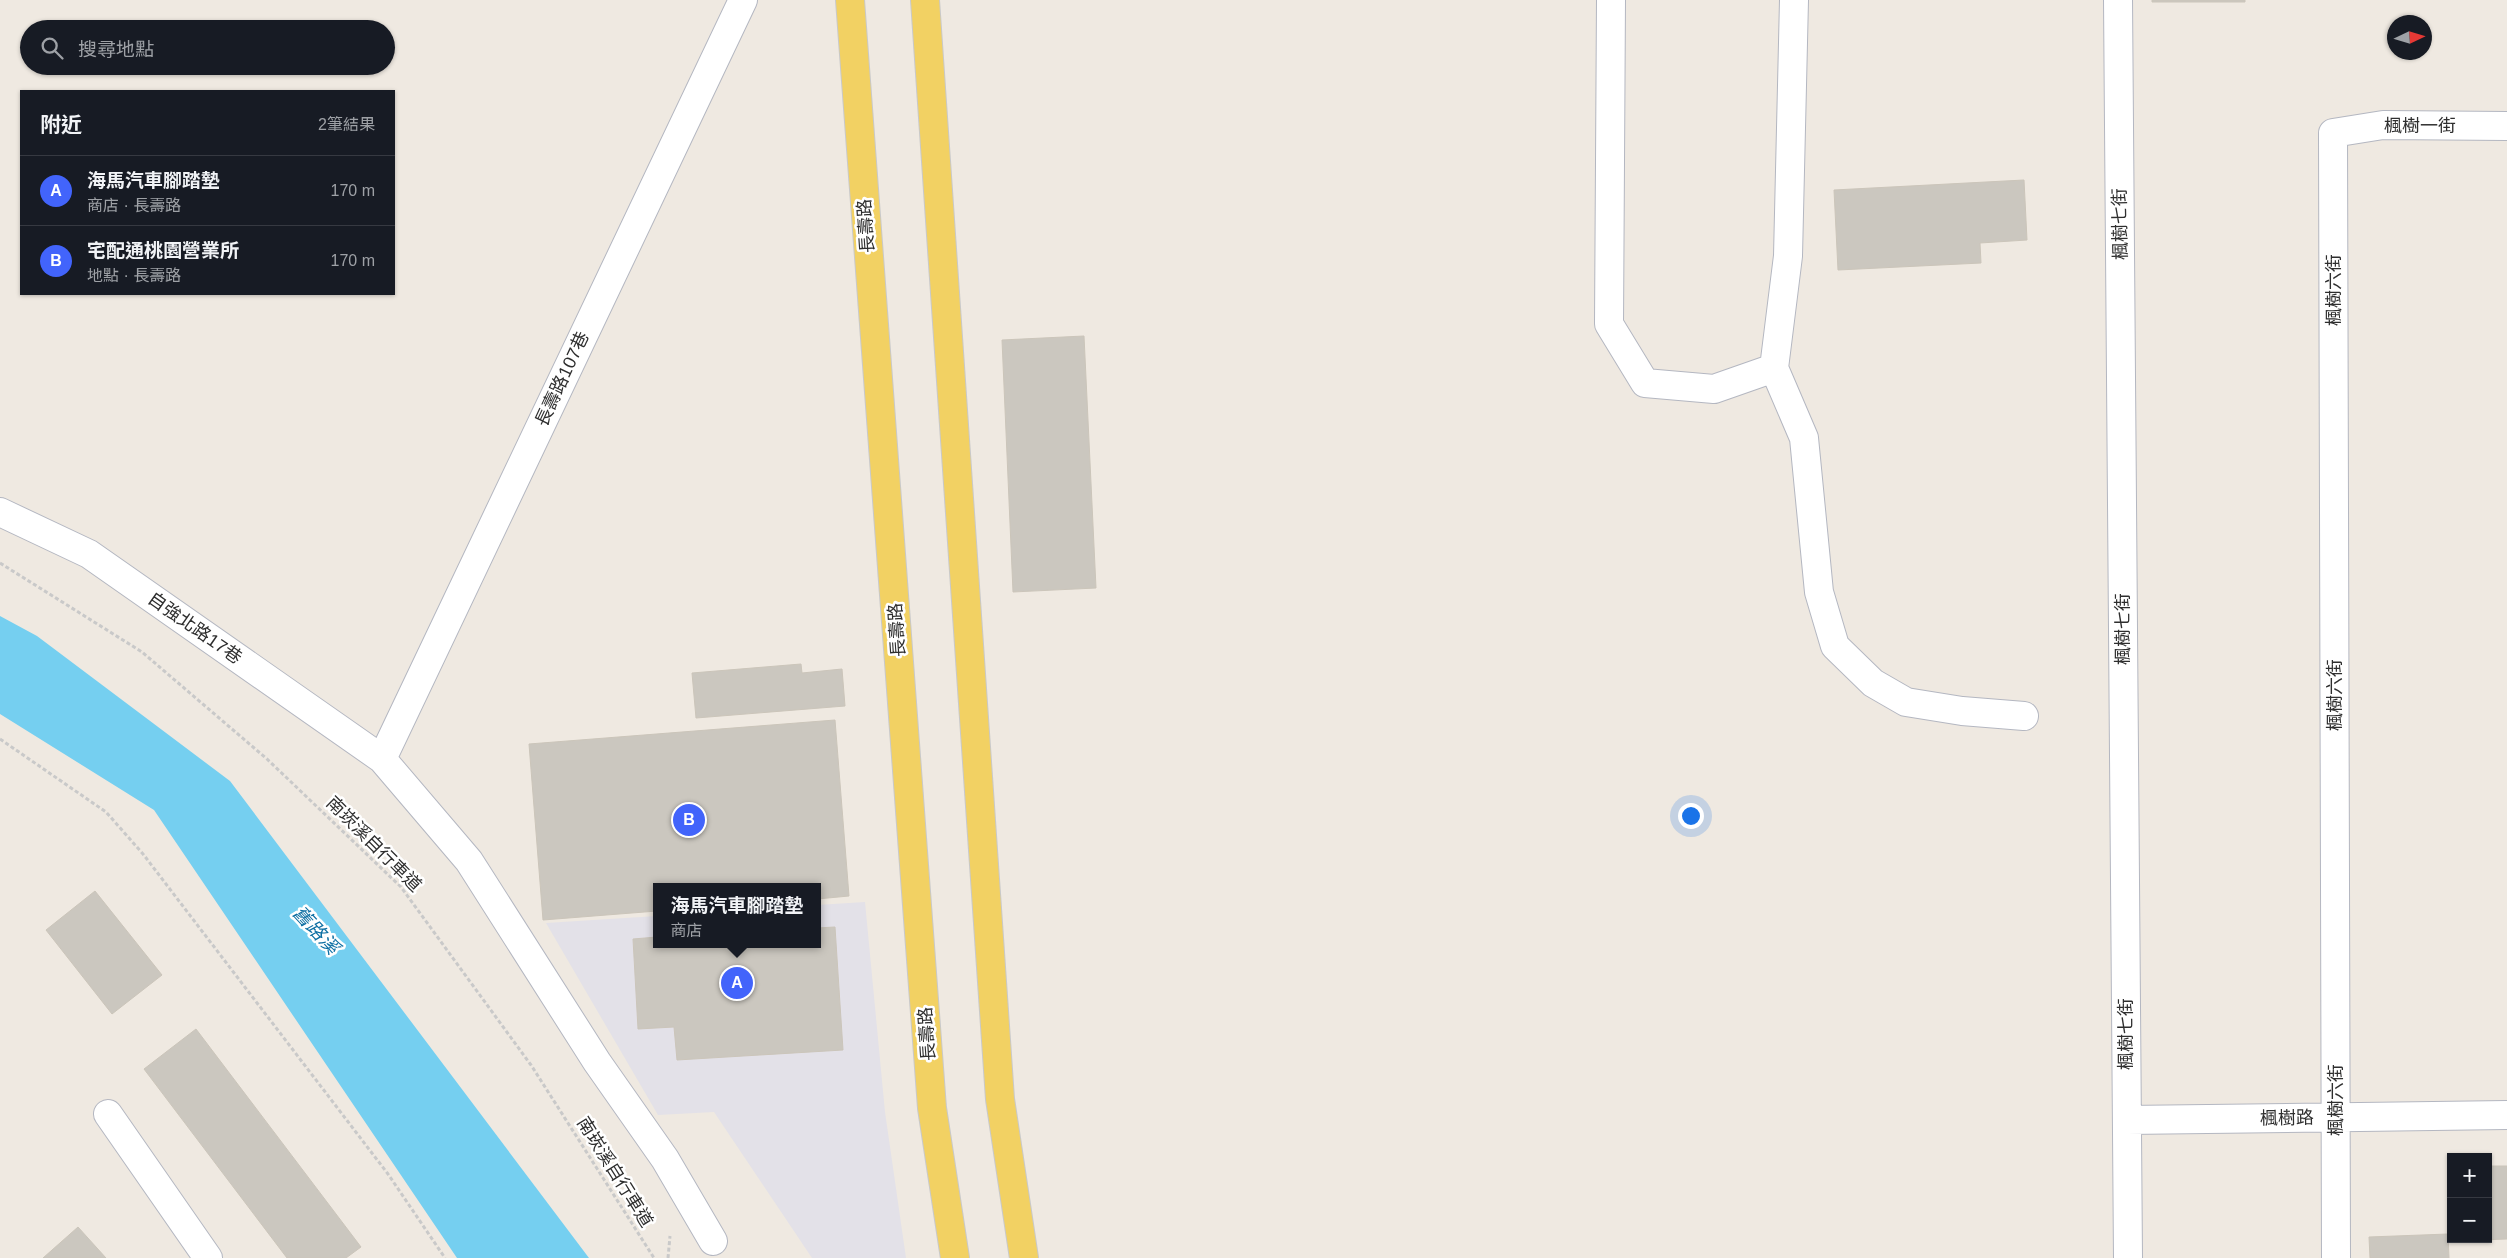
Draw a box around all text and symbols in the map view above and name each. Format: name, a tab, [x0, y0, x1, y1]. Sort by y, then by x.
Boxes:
north arrow	[2387, 15, 2432, 60]
search box	[20, 20, 395, 75]
icon: search	[38, 34, 66, 62]
text: 搜尋地點	[78, 39, 154, 60]
text: 附近	[40, 113, 82, 136]
text: 2筆結果	[318, 116, 375, 133]
street label: 楓樹一街	[2384, 116, 2456, 136]
text: 海馬汽車腳踏墊	[87, 170, 220, 191]
text: A	[50, 182, 62, 199]
text: 170 m	[331, 182, 375, 199]
street label: 楓樹七街	[2109, 188, 2131, 260]
text: 商店 · 長壽路	[87, 197, 181, 214]
street label: 長壽路	[854, 198, 878, 254]
text: 宅配通桃園營業所	[87, 240, 239, 261]
text: B	[50, 252, 62, 269]
text: 170 m	[331, 252, 375, 269]
street label: 楓樹六街	[2324, 254, 2344, 326]
text: 地點 · 長壽路	[87, 267, 181, 284]
street label: 長壽路107巷	[531, 329, 593, 429]
street label: 自強北路17巷	[144, 588, 246, 668]
street label: 楓樹七街	[2113, 593, 2133, 665]
street label: 長壽路	[885, 602, 909, 658]
street label: 楓樹六街	[2325, 659, 2345, 731]
street label: 南崁溪自行車道	[322, 792, 426, 896]
pin: B	[673, 801, 705, 839]
your location	[1678, 803, 1704, 829]
popup	[653, 883, 821, 948]
text: 海馬汽車腳踏墊	[670, 895, 804, 916]
water label: 舊路溪	[289, 902, 345, 960]
text: 商店	[670, 922, 703, 939]
pin: A	[721, 964, 753, 1002]
street label: 楓樹七街	[2116, 998, 2136, 1070]
street label: 長壽路	[915, 1006, 939, 1062]
street label: 楓樹六街	[2326, 1064, 2346, 1136]
street label: 楓樹路	[2260, 1108, 2314, 1128]
street label: 南崁溪自行車道	[573, 1113, 657, 1231]
map controls	[2447, 1153, 2492, 1243]
button: +	[2447, 1153, 2492, 1198]
button: −	[2447, 1198, 2492, 1243]

